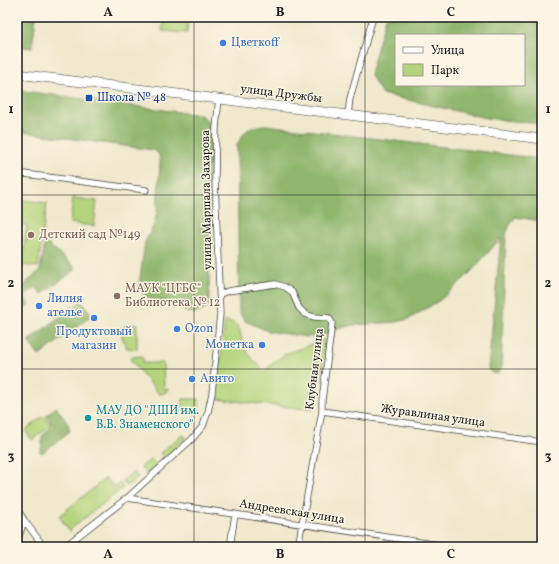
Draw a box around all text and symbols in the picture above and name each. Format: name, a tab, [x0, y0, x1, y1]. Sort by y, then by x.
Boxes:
text: A	[103, 4, 113, 22]
text: B	[276, 4, 285, 22]
text: C	[447, 4, 455, 22]
legend	[395, 34, 525, 86]
place label: Цветкоff	[231, 35, 280, 51]
marker: Цветкоff	[218, 38, 228, 48]
text: Улица	[431, 43, 464, 59]
text: Парк	[431, 63, 459, 79]
street label: улица Дружбы	[239, 81, 323, 107]
place label: Школа № 48	[97, 90, 166, 106]
marker: Школа № 48	[84, 93, 94, 103]
text: 1	[8, 101, 14, 119]
text: 1	[545, 101, 551, 119]
street label: улица Маршала Захарова	[198, 130, 216, 270]
place label: Детский сад №149	[39, 227, 140, 243]
marker: Детский сад №149	[26, 230, 36, 240]
text: 2	[8, 275, 15, 293]
text: 2	[545, 275, 552, 293]
place label: МАУК "ЦГБС" Библиотека № 12	[125, 281, 220, 311]
place label: Лилия ателье	[47, 291, 83, 321]
marker: МАУК "ЦГБС" Библиотека № 12	[112, 291, 122, 301]
marker: Лилия ателье	[34, 301, 44, 311]
marker: Продуктовый магазин	[89, 313, 99, 323]
place label: Ozon	[185, 321, 213, 337]
place label: Продуктовый магазин	[56, 324, 132, 354]
marker: Ozon	[172, 324, 182, 334]
street label: Клубная улица	[302, 327, 328, 411]
place label: Монетка	[205, 337, 254, 353]
marker: Монетка	[257, 340, 267, 350]
place label: Авито	[200, 371, 234, 387]
marker: Авито	[187, 374, 197, 384]
street label: Журавлиная улица	[380, 401, 486, 431]
place label: МАУ ДО "ДШИ им. В.В. Знаменского"	[96, 403, 199, 433]
marker: МАУ ДО "ДШИ им. В.В. Знаменского"	[83, 413, 93, 423]
text: 3	[8, 448, 15, 466]
text: 3	[545, 448, 552, 466]
street label: Андреевская улица	[238, 496, 346, 528]
text: A	[103, 546, 113, 564]
text: B	[276, 546, 285, 564]
text: C	[447, 546, 455, 564]

